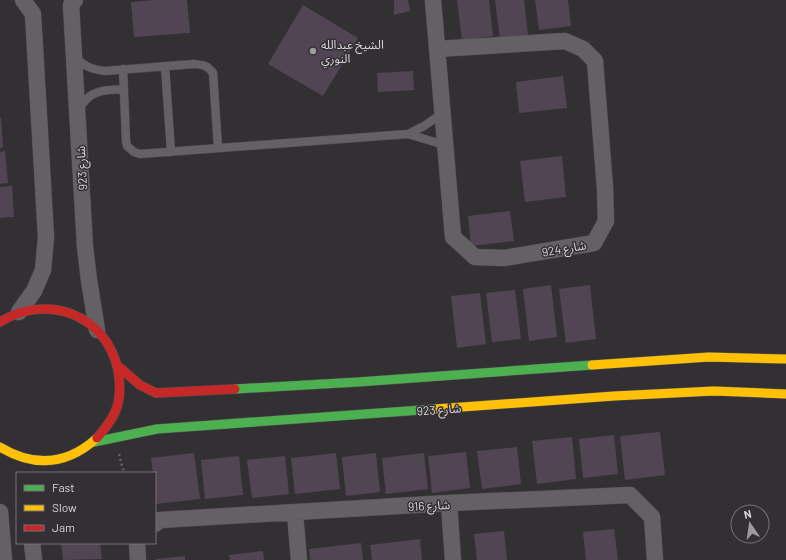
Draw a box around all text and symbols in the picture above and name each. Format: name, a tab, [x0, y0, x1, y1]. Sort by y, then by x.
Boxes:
place label: الشيخ عبدالله النوري	[321, 37, 384, 69]
marker: الشيخ عبدالله النوري	[308, 46, 318, 56]
street label: شارع 923	[73, 145, 92, 191]
street label: شارع 924	[541, 237, 588, 262]
street label: شارع 923	[416, 400, 462, 421]
legend	[16, 472, 156, 544]
text: Fast	[52, 480, 75, 494]
street label: شارع 916	[408, 497, 451, 516]
text: Slow	[52, 500, 77, 514]
north arrow	[730, 504, 770, 544]
text: N	[743, 507, 753, 521]
text: Jam	[52, 520, 75, 534]

